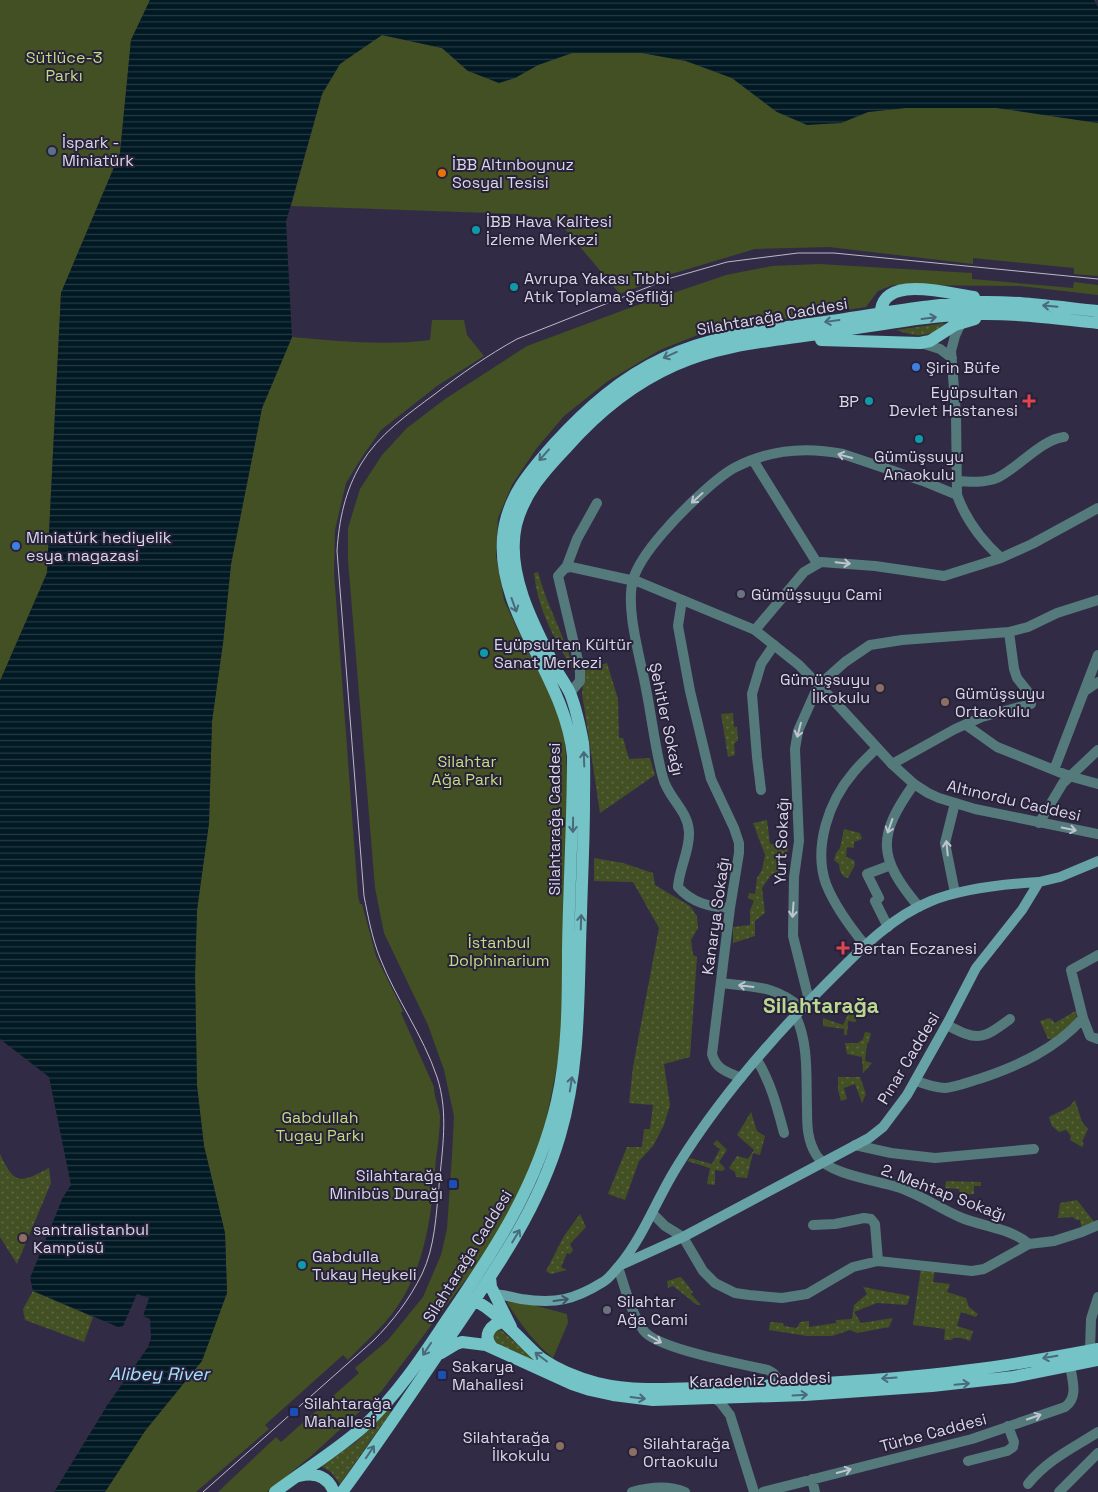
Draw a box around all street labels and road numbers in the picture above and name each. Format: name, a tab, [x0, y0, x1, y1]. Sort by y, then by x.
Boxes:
street label: Silahtarağa Caddesi	[695, 293, 849, 340]
street label: Şehitler Sokağı	[644, 661, 689, 778]
street label: Silahtarağa Caddesi	[544, 743, 565, 895]
street label: Altınordu Caddesi	[945, 775, 1083, 826]
street label: Yurt Sokağı	[769, 797, 794, 885]
street label: Kanarya Sokağı	[697, 856, 734, 976]
street label: Pınar Caddesi	[873, 1008, 944, 1108]
street label: 2. Mehtap Sokağı	[878, 1159, 1009, 1226]
street label: Silahtarağa Caddesi	[418, 1186, 517, 1327]
street label: Karadeniz Caddesi	[689, 1367, 831, 1392]
street label: Türbe Caddesi	[877, 1408, 989, 1457]

